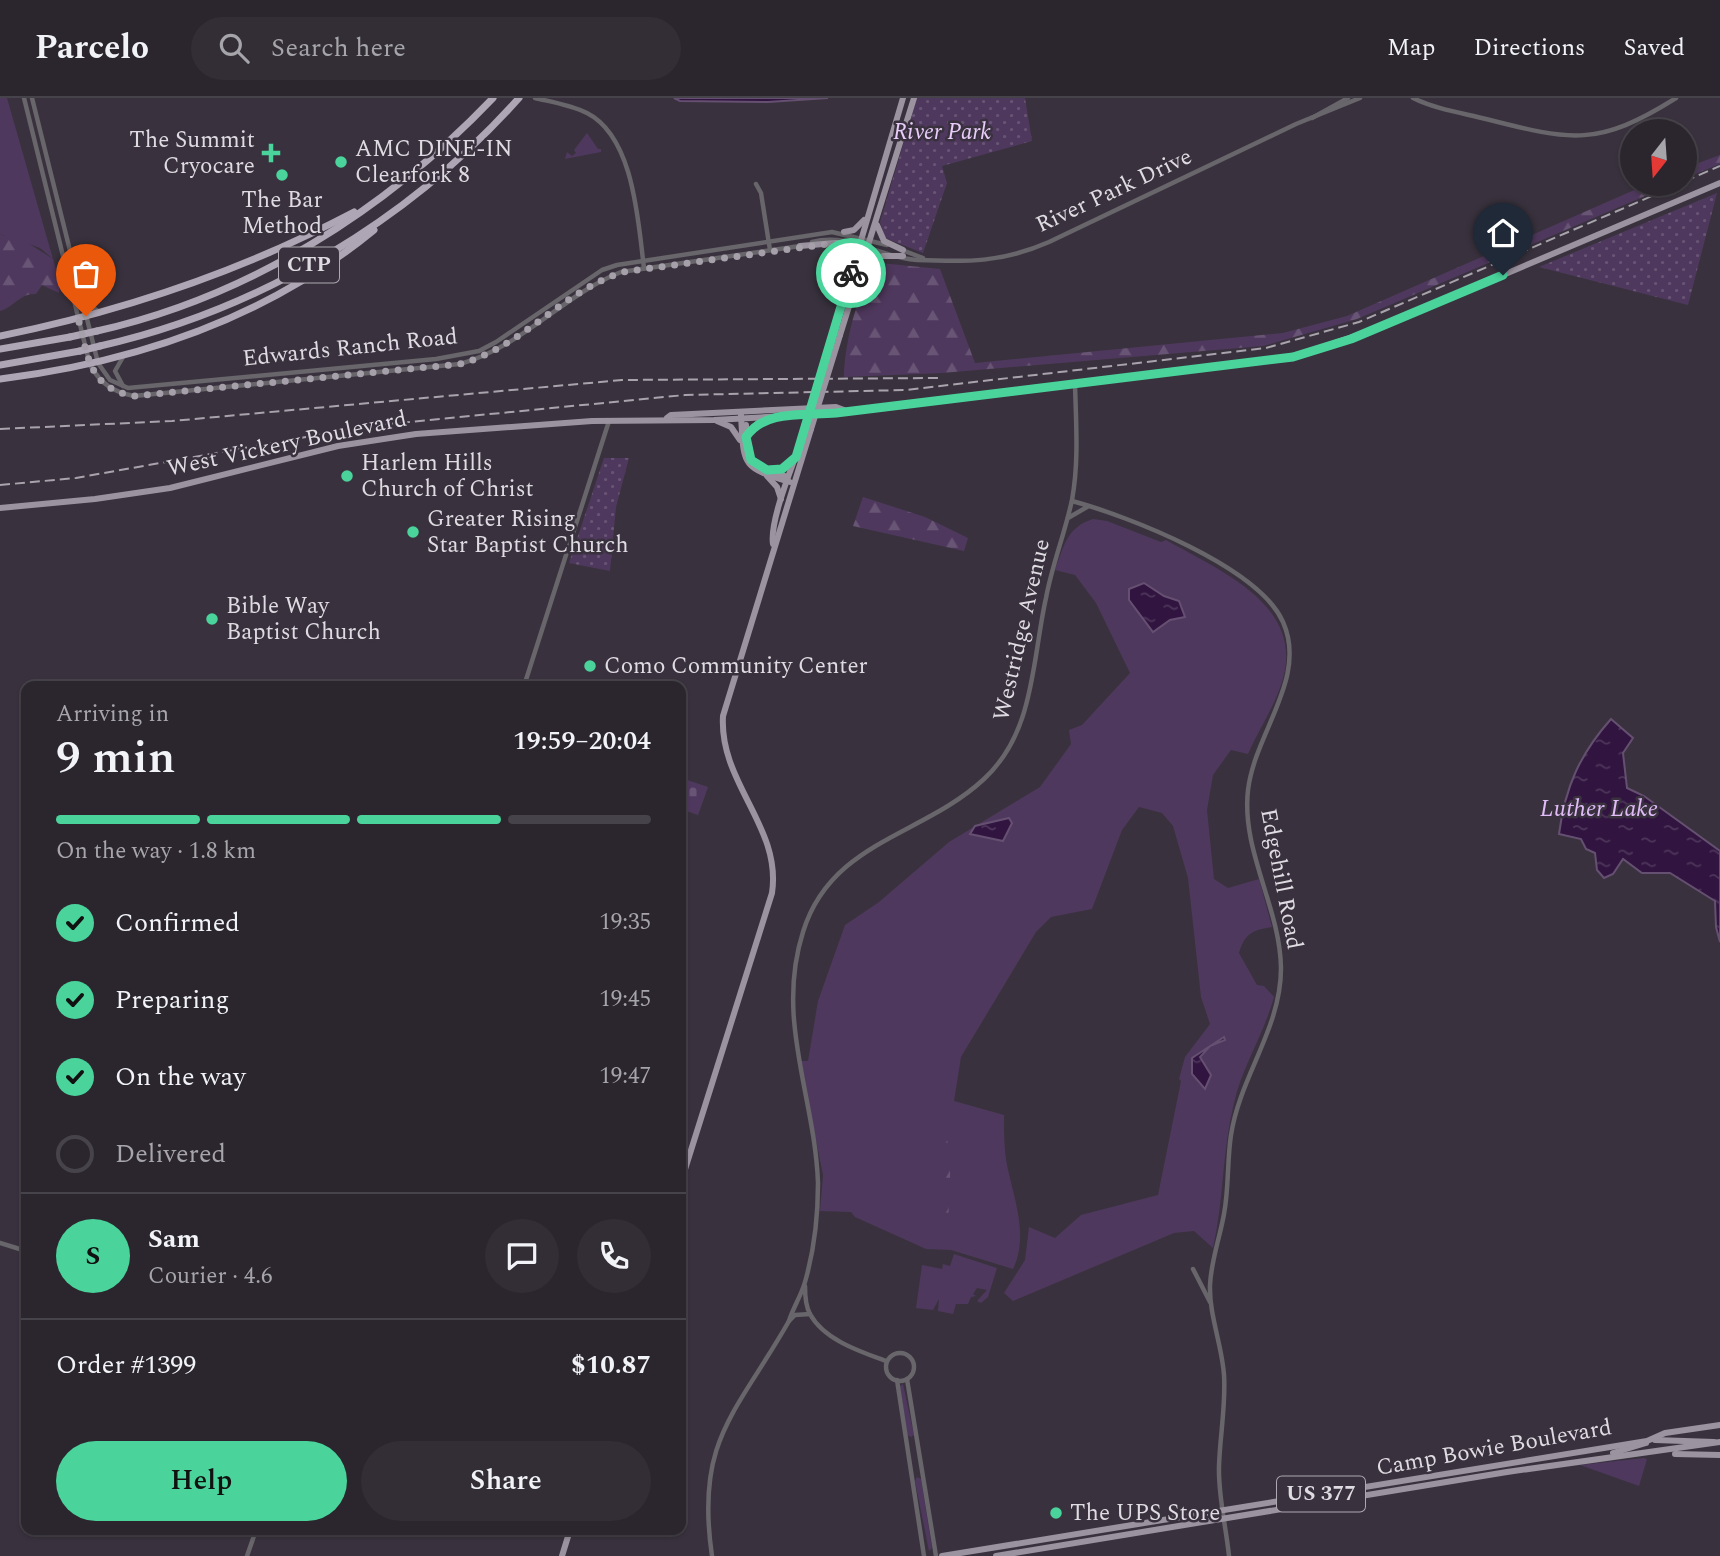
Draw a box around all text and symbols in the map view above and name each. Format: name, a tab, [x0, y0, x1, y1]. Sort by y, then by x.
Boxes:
search box	[191, 17, 681, 80]
text: Parcelo	[35, 23, 149, 73]
text: Search here	[271, 28, 406, 68]
icon: search	[215, 29, 253, 67]
text: Map	[1387, 30, 1435, 66]
text: Directions	[1473, 30, 1585, 66]
text: Saved	[1623, 30, 1685, 66]
park label: River Park	[893, 115, 991, 150]
north arrow	[1620, 119, 1698, 196]
map controls	[1620, 119, 1697, 196]
place label: The Summit Cryocare	[129, 123, 255, 184]
place label: AMC DINE-IN Clearfork 8	[355, 132, 513, 193]
street label: River Park Drive	[1030, 139, 1198, 243]
marker: The Summit Cryocare	[261, 143, 281, 163]
marker: AMC DINE-IN Clearfork 8	[333, 154, 349, 170]
marker: The Bar Method	[274, 167, 290, 183]
place label: The Bar Method	[241, 183, 323, 244]
pin	[1473, 203, 1533, 275]
icon: home	[1484, 214, 1522, 252]
courier	[816, 238, 886, 308]
pin	[56, 244, 116, 316]
road number: CTP	[279, 248, 339, 282]
icon: bike	[832, 254, 870, 292]
icon: bag	[67, 255, 105, 293]
street label: Edwards Ranch Road	[241, 319, 459, 377]
street label: West Vickery Boulevard	[164, 401, 410, 487]
place label: Harlem Hills Church of Christ	[361, 446, 534, 507]
marker: Harlem Hills Church of Christ	[339, 468, 355, 484]
place label: Greater Rising Star Baptist Church	[427, 502, 629, 563]
marker: Greater Rising Star Baptist Church	[405, 524, 421, 540]
street label: Westridge Avenue	[984, 536, 1060, 724]
place label: Bible Way Baptist Church	[226, 589, 381, 650]
marker: Bible Way Baptist Church	[204, 611, 220, 627]
place label: Como Community Center	[604, 649, 868, 684]
marker: Como Community Center	[582, 658, 598, 674]
text: Arriving in	[56, 697, 169, 732]
text: 19:59–20:04	[513, 721, 651, 761]
text: 9 min	[56, 723, 175, 793]
water label: Luther Lake	[1540, 791, 1658, 827]
street label: Edgehill Road	[1250, 806, 1312, 953]
text: On the way · 1.8 km	[56, 834, 256, 869]
text: Confirmed	[115, 903, 240, 943]
icon: check	[56, 904, 94, 942]
text: 19:35	[599, 905, 651, 940]
text: Preparing	[115, 980, 229, 1020]
icon: check	[56, 981, 94, 1019]
text: 19:45	[599, 982, 651, 1017]
text: On the way	[115, 1057, 246, 1097]
icon: check	[56, 1058, 94, 1096]
text: 19:47	[599, 1059, 651, 1094]
text: Delivered	[115, 1134, 226, 1174]
text: Sam	[148, 1219, 200, 1259]
button: chat	[485, 1219, 559, 1293]
button: phone	[577, 1219, 651, 1293]
text: S	[86, 1236, 100, 1276]
text: Courier · 4.6	[148, 1259, 273, 1294]
text: Order #1399	[56, 1345, 196, 1385]
text: $10.87	[571, 1345, 651, 1385]
street label: Camp Bowie Boulevard	[1373, 1410, 1615, 1486]
button: Help	[56, 1441, 347, 1521]
button: Share	[361, 1441, 651, 1521]
road number: US 377	[1277, 1476, 1365, 1512]
place label: The UPS Store	[1070, 1496, 1220, 1531]
marker: The UPS Store	[1048, 1505, 1064, 1521]

